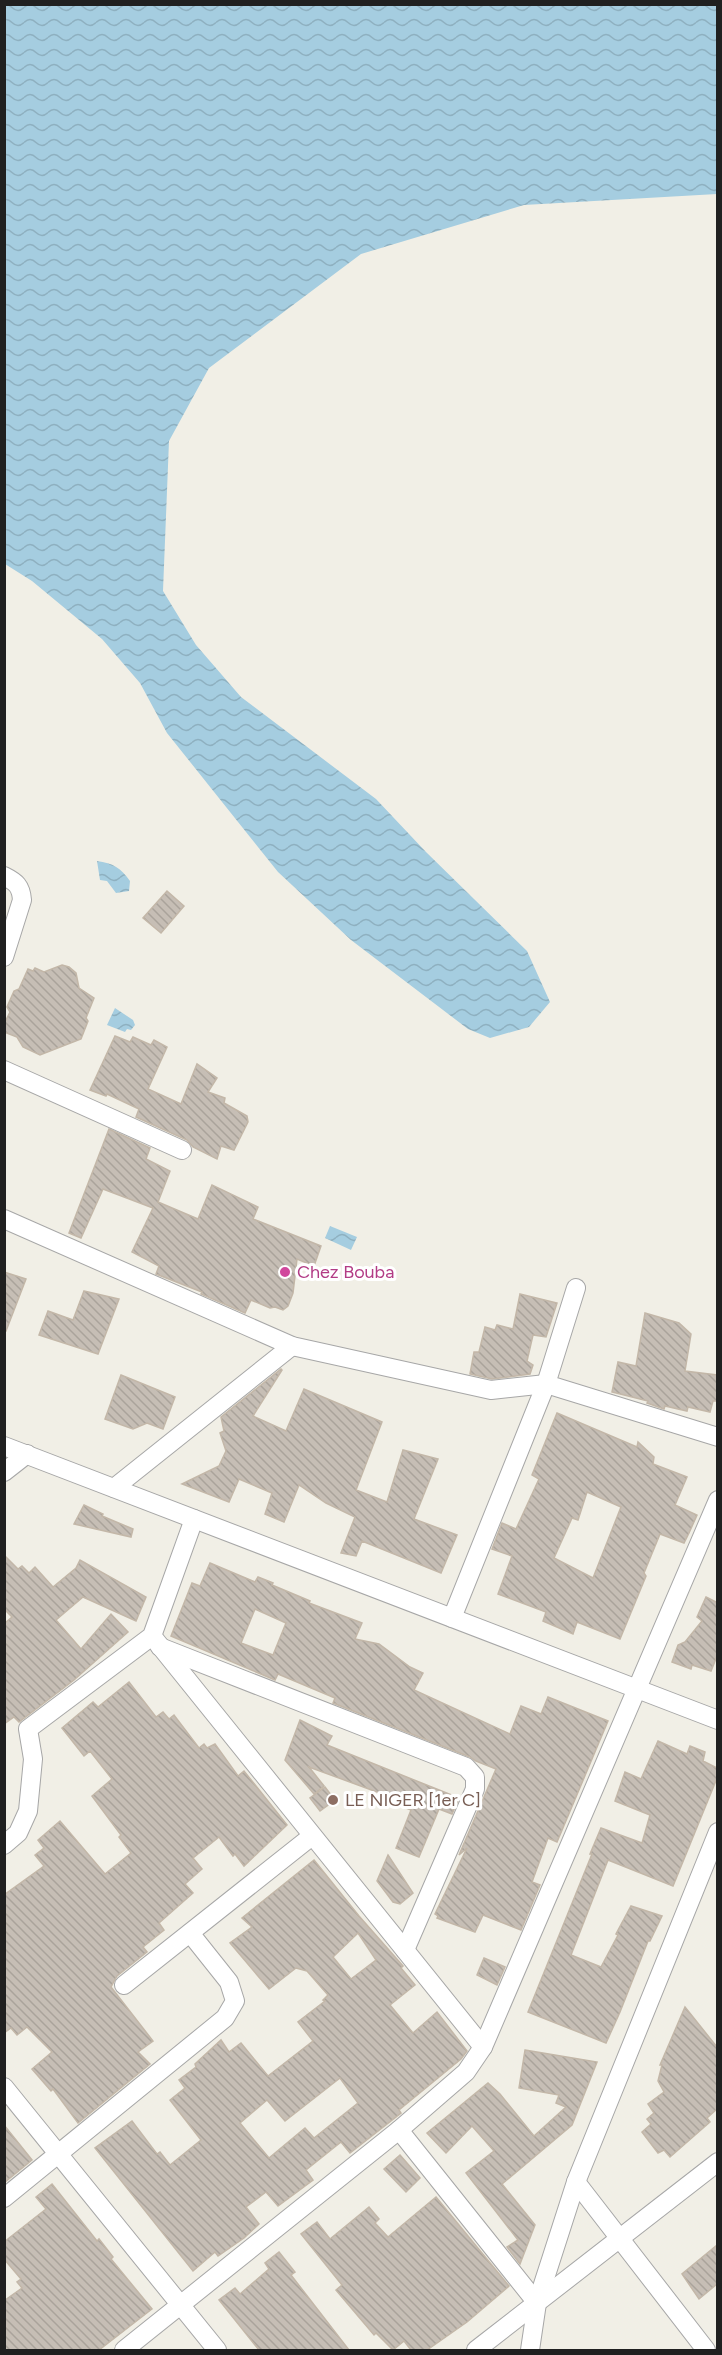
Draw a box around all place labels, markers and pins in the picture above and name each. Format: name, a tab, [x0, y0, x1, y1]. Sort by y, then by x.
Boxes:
place label: Chez Bouba	[297, 1261, 394, 1283]
marker: Chez Bouba	[278, 1265, 292, 1279]
place label: LE NIGER [1er C]	[345, 1789, 481, 1811]
marker: LE NIGER [1er C]	[326, 1793, 340, 1807]

